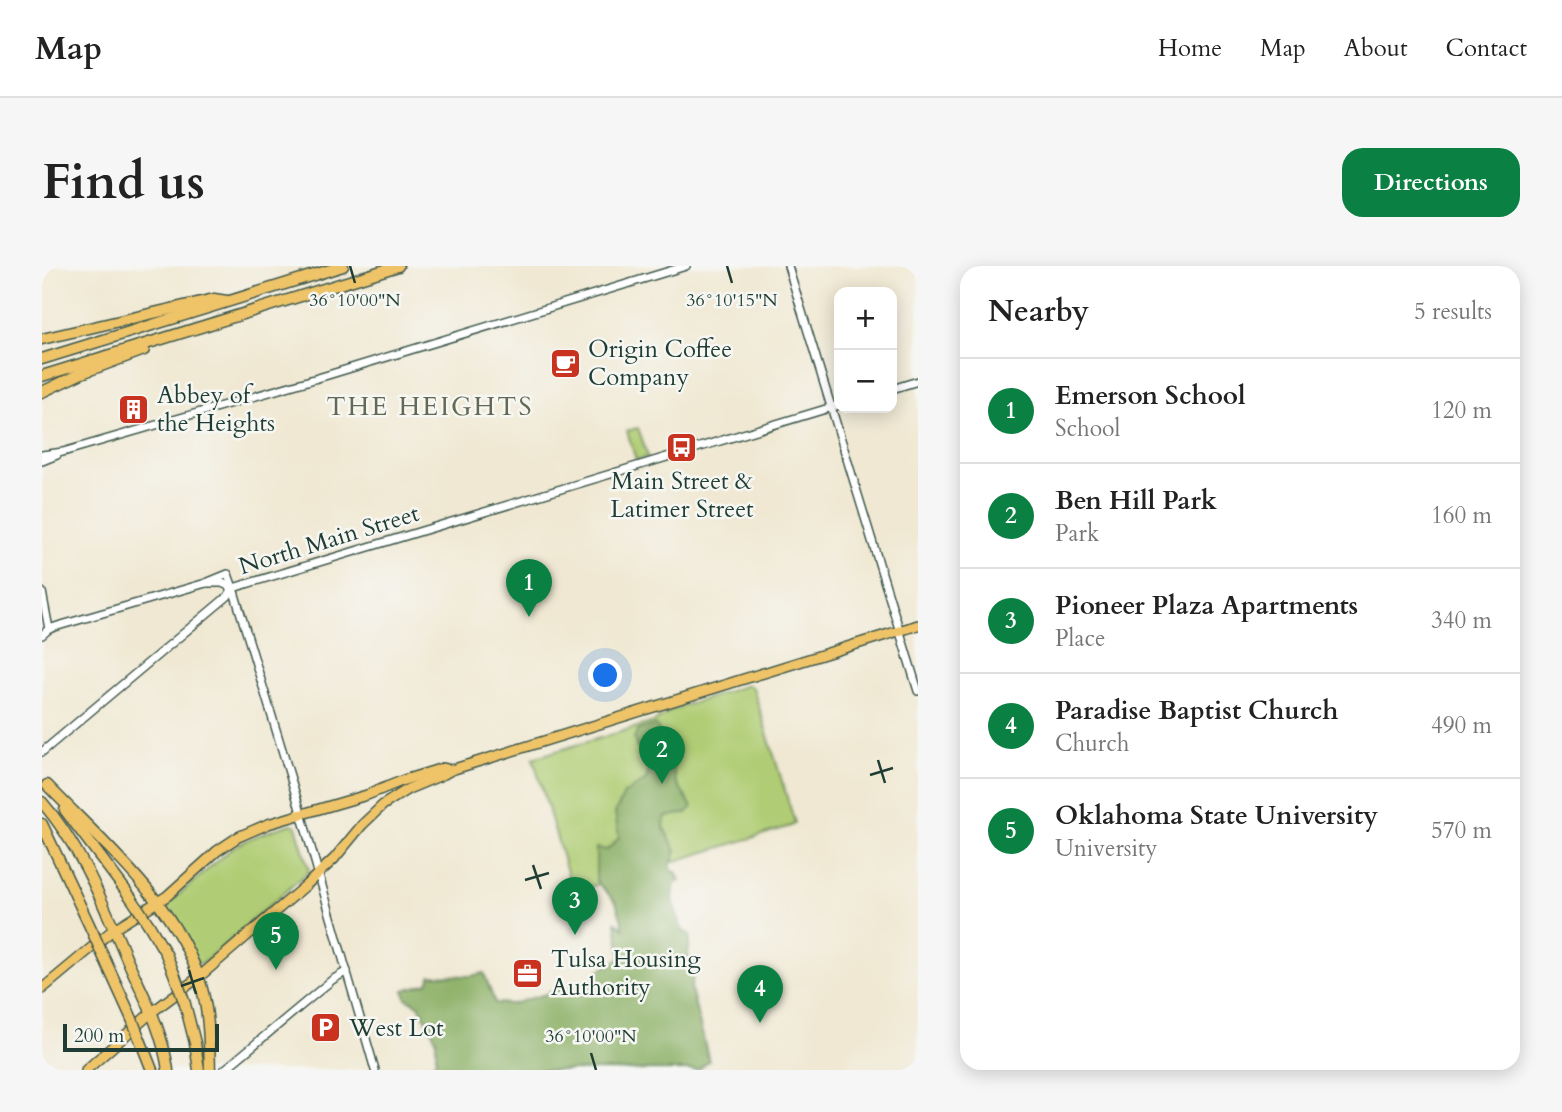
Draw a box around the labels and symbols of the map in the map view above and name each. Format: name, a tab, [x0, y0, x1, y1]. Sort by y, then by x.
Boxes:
text: 36°10'00"N	[309, 288, 401, 313]
text: 36°10'15"N	[686, 288, 778, 313]
place label: Origin Coffee Company	[588, 333, 732, 394]
cafe icon: Origin Coffee Company	[548, 346, 582, 380]
place label: Abbey of the Heights	[157, 379, 275, 440]
district label: THE HEIGHTS	[327, 389, 533, 424]
building icon: Abbey of the Heights	[117, 392, 151, 426]
bus stop icon: Main Street & Latimer Street	[665, 430, 699, 464]
place label: Main Street & Latimer Street	[610, 465, 754, 526]
street label: North Main Street	[235, 497, 424, 583]
pin: 1	[506, 559, 552, 617]
your location	[588, 658, 622, 692]
pin: 2	[639, 726, 685, 784]
pin: 3	[552, 877, 598, 935]
pin: 5	[253, 912, 299, 970]
place label: Tulsa Housing Authority	[551, 943, 701, 1004]
office icon: Tulsa Housing Authority	[511, 956, 545, 990]
pin: 4	[737, 965, 783, 1023]
parking icon: West Lot	[309, 1011, 343, 1045]
place label: West Lot	[348, 1012, 444, 1045]
scale bar	[63, 1021, 219, 1053]
text: 36°10'00"N	[545, 1024, 637, 1049]

